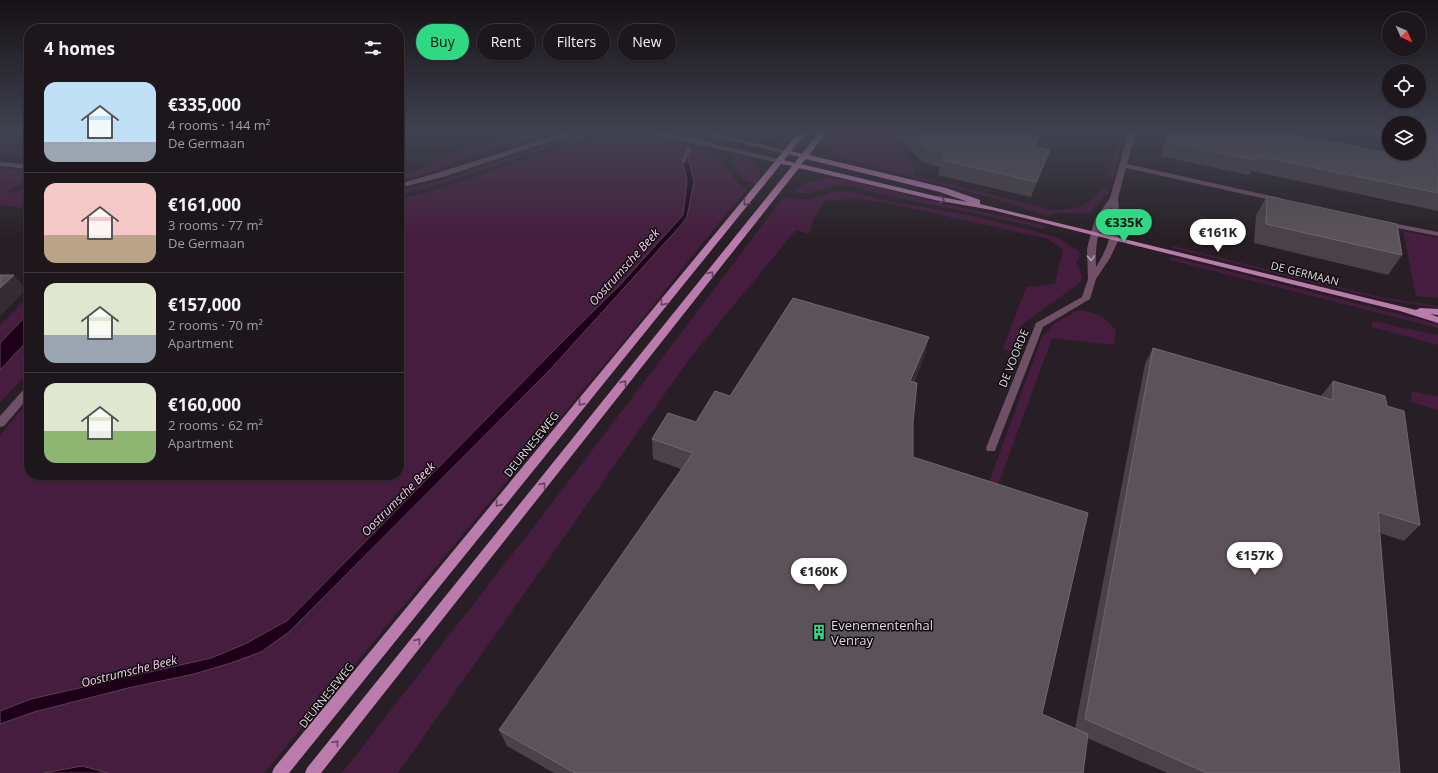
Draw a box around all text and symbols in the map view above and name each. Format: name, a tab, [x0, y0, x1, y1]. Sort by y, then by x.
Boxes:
north arrow	[1382, 12, 1426, 56]
map controls	[1382, 12, 1426, 160]
chip: Buy	[416, 24, 469, 60]
chip: Rent	[477, 24, 535, 60]
chip: Filters	[543, 24, 610, 60]
chip: New	[618, 24, 676, 60]
text: 4 homes	[44, 37, 115, 60]
icon: filters	[362, 37, 384, 59]
button: locate	[1382, 64, 1426, 108]
text: €335,000	[168, 93, 241, 116]
icon: home	[76, 98, 124, 146]
text: 4 rooms · 144 m²	[168, 116, 270, 134]
button: layers	[1382, 116, 1426, 160]
text: De Germaan	[168, 134, 245, 152]
text: €161,000	[168, 193, 241, 216]
one-way arrow	[939, 195, 945, 204]
one-way arrow	[743, 198, 750, 205]
icon: home	[76, 199, 124, 247]
pin: €335K	[1096, 209, 1152, 243]
text: €335K	[1105, 213, 1143, 231]
text: 3 rooms · 77 m²	[168, 216, 263, 234]
pin: €161K	[1190, 219, 1246, 253]
text: €161K	[1199, 223, 1237, 241]
water label: Oostrumsche Beek	[585, 224, 664, 309]
text: De Germaan	[168, 234, 245, 252]
one-way arrow	[1087, 255, 1095, 261]
street label: DE GERMAAN	[1269, 257, 1341, 289]
one-way arrow	[706, 272, 713, 279]
text: €157,000	[168, 293, 241, 316]
one-way arrow	[661, 298, 668, 306]
icon: home	[76, 299, 124, 347]
text: 2 rooms · 70 m²	[168, 316, 263, 334]
street label: DE VOORDE	[995, 327, 1031, 389]
text: Apartment	[168, 334, 233, 352]
one-way arrow	[619, 381, 626, 388]
text: €160,000	[168, 393, 241, 416]
icon: home	[76, 399, 124, 447]
one-way arrow	[578, 399, 585, 406]
street label: DEURNESEWEG	[500, 408, 562, 480]
text: 2 rooms · 62 m²	[168, 416, 263, 434]
text: Apartment	[168, 434, 233, 452]
water label: Oostrumsche Beek	[357, 457, 440, 540]
one-way arrow	[538, 482, 545, 489]
one-way arrow	[496, 499, 503, 507]
pin: €157K	[1227, 542, 1283, 576]
text: €157K	[1236, 546, 1274, 564]
pin: €160K	[791, 558, 847, 592]
text: €160K	[800, 562, 838, 580]
place label: Evenementenhal Venray	[831, 616, 933, 649]
building icon: Evenementenhal Venray	[810, 623, 828, 641]
one-way arrow	[413, 638, 420, 646]
water label: Oostrumsche Beek	[79, 651, 180, 691]
street label: DEURNESEWEG	[295, 659, 357, 731]
one-way arrow	[332, 740, 339, 747]

